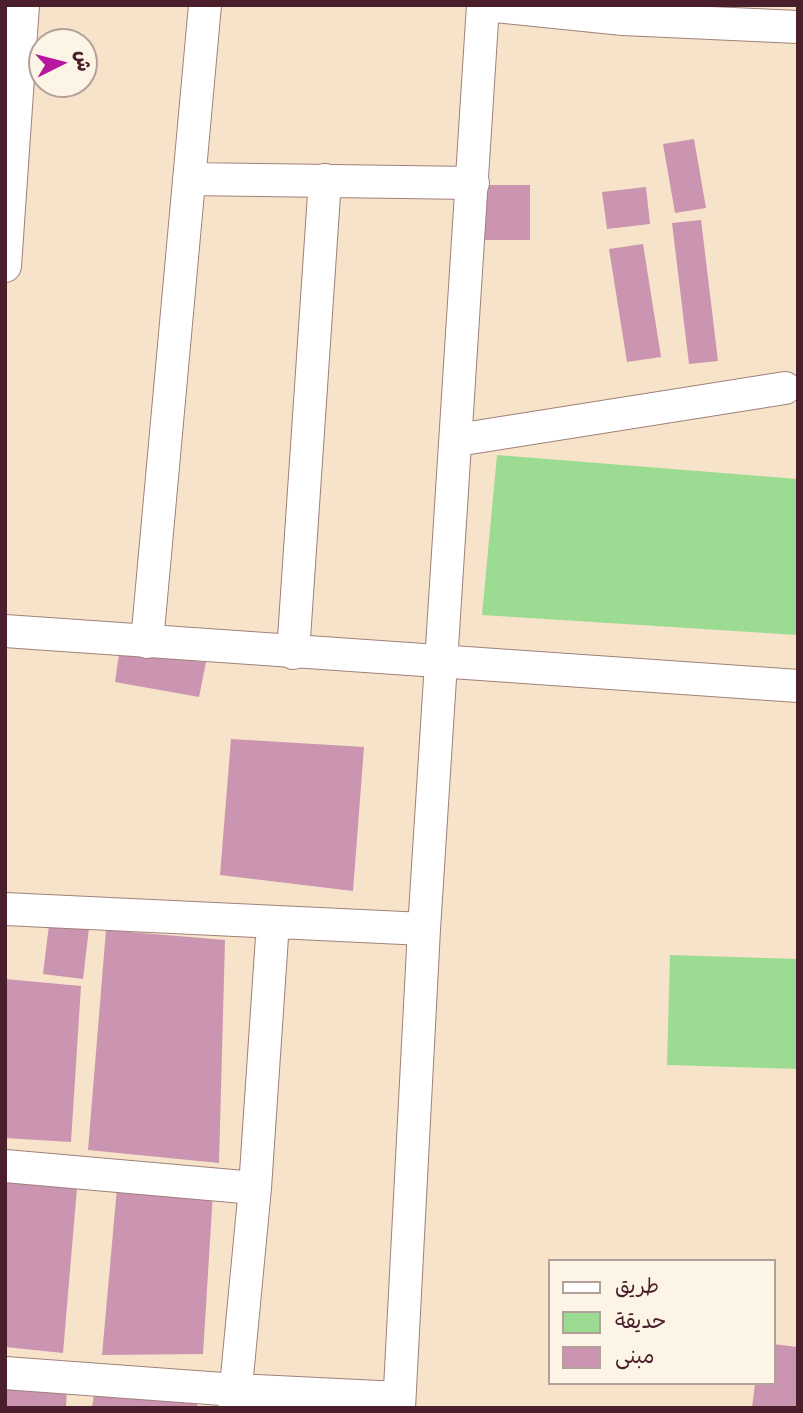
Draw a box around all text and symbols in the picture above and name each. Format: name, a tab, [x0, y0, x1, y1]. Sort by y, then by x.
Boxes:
north arrow	[28, 28, 98, 98]
text: ش	[70, 49, 95, 73]
legend	[548, 1259, 775, 1385]
text: طريق	[615, 1274, 659, 1299]
text: حديقة	[615, 1309, 666, 1334]
text: مبنى	[615, 1344, 654, 1369]

